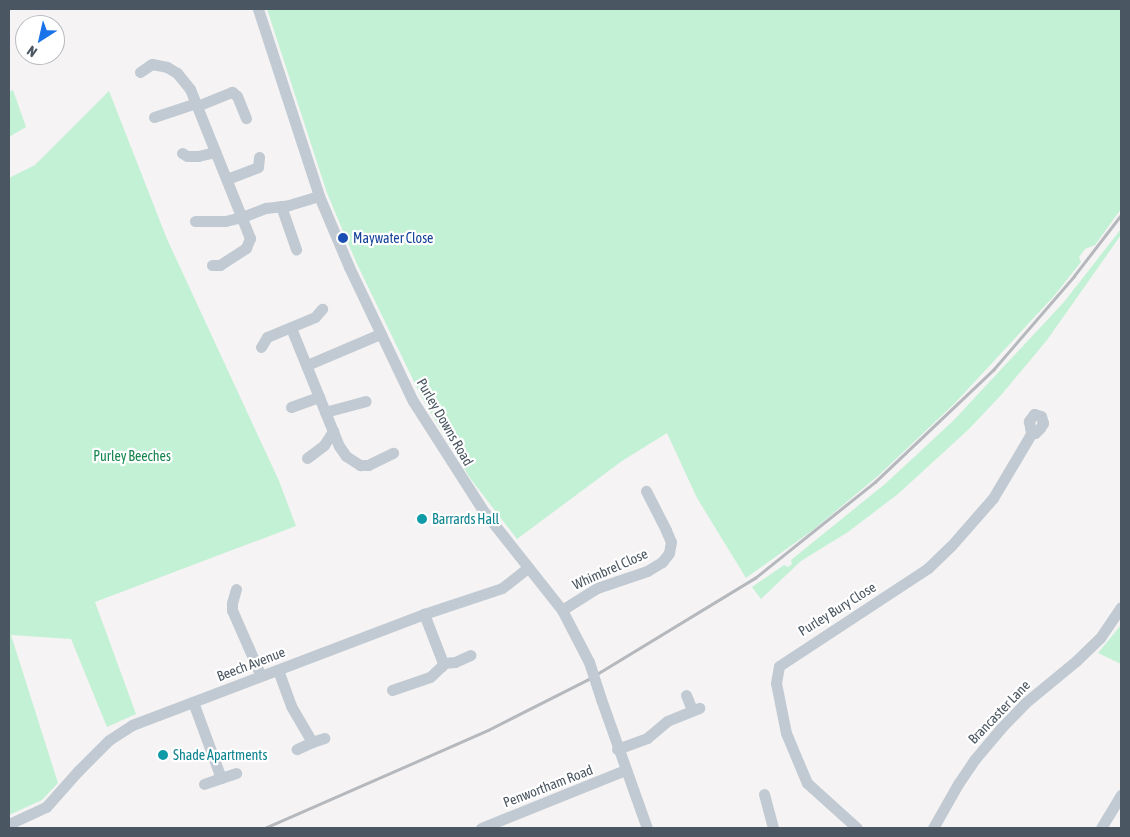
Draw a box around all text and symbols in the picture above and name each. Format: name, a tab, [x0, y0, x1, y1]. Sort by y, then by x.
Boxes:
north arrow	[15, 15, 65, 65]
text: N	[24, 43, 40, 60]
place label: Maywater Close	[353, 230, 433, 246]
marker: Maywater Close	[337, 232, 349, 244]
street label: Purley Downs Road	[413, 375, 477, 469]
park label: Purley Beeches	[93, 448, 171, 464]
place label: Barrards Hall	[432, 511, 499, 527]
marker: Barrards Hall	[416, 513, 428, 525]
street label: Whimbrel Close	[570, 545, 650, 593]
street label: Purley Bury Close	[795, 579, 879, 639]
street label: Beech Avenue	[214, 643, 288, 685]
street label: Brancaster Lane	[965, 677, 1033, 747]
place label: Shade Apartments	[173, 747, 267, 763]
marker: Shade Apartments	[157, 749, 169, 761]
street label: Penwortham Road	[501, 761, 595, 811]

